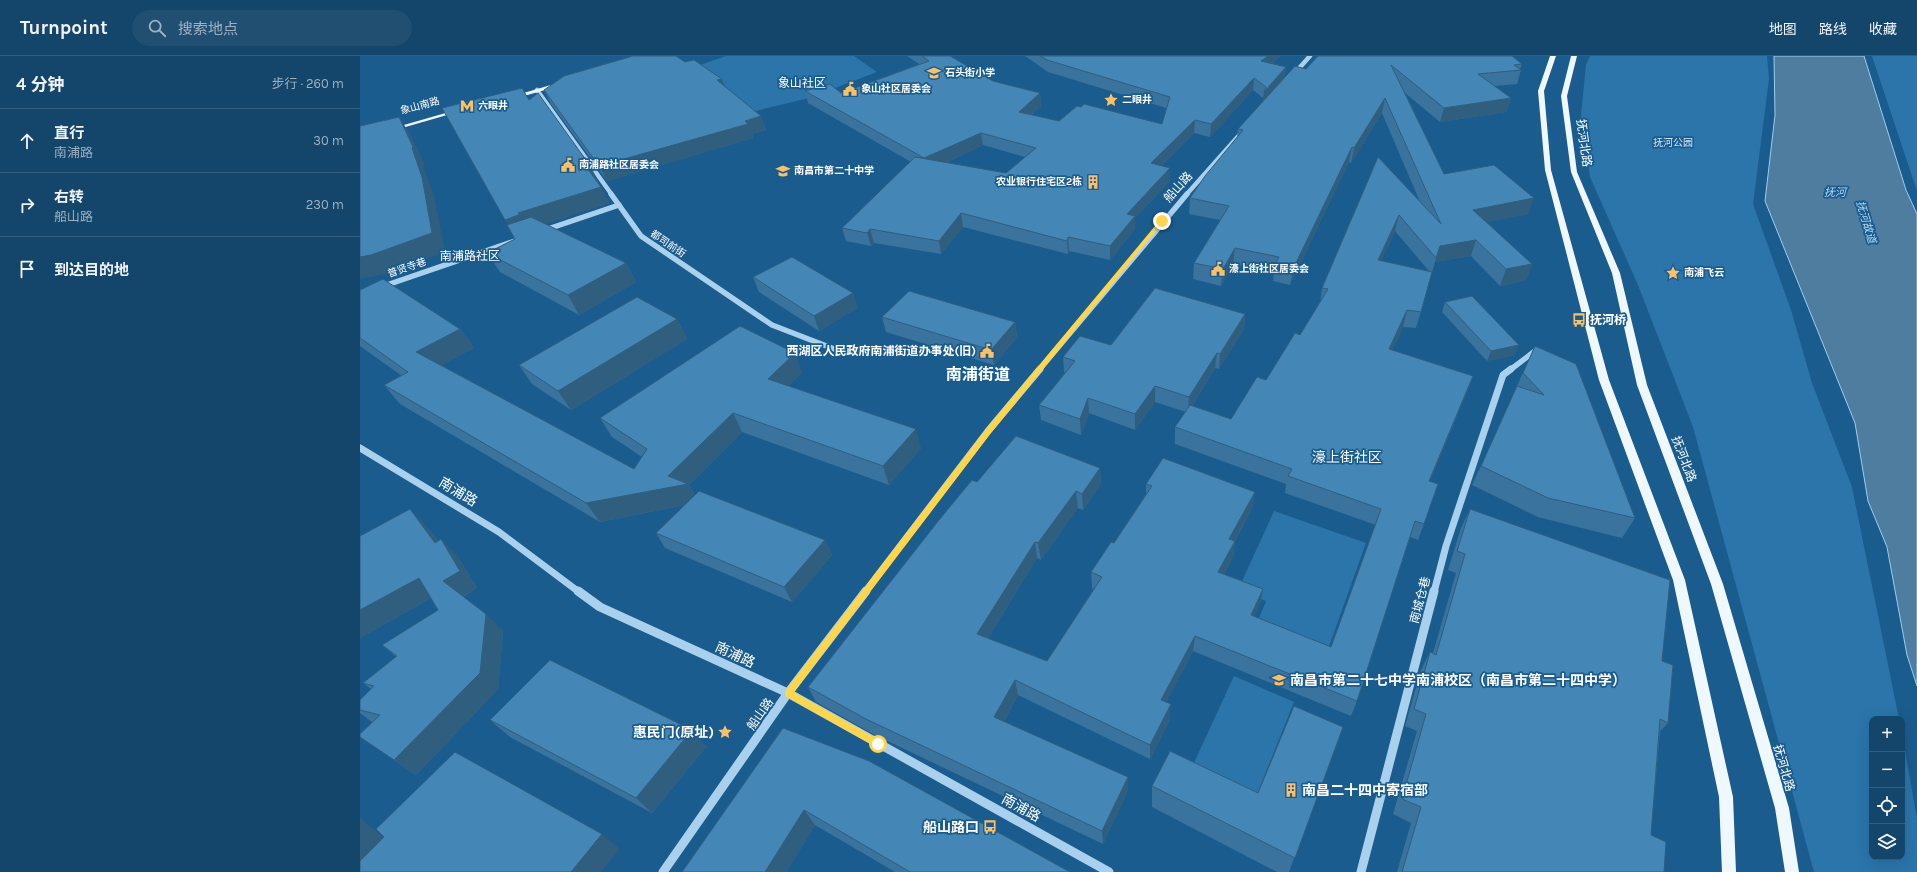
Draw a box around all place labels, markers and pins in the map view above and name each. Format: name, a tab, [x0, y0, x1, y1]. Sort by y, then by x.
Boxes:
school or university icon: 石头街小学	[926, 65, 942, 81]
place label: 石头街小学	[945, 67, 995, 79]
public building icon: 象山社区居委会	[842, 81, 858, 97]
place label: 象山社区居委会	[861, 82, 931, 95]
place icon: 二眼井	[1103, 92, 1119, 108]
place label: 二眼井	[1122, 93, 1152, 106]
metro station icon: 六眼井	[459, 98, 475, 114]
place label: 六眼井	[478, 99, 508, 112]
public building icon: 南浦路社区居委会	[560, 157, 576, 173]
place label: 南浦路社区居委会	[579, 158, 659, 171]
school or university icon: 南昌市第二十中学	[775, 163, 791, 179]
place label: 南昌市第二十中学	[794, 165, 874, 177]
building icon: 农业银行住宅区2栋	[1085, 174, 1101, 190]
place label: 农业银行住宅区2栋	[996, 175, 1082, 188]
public building icon: 濠上街社区居委会	[1210, 261, 1226, 277]
place label: 濠上街社区居委会	[1229, 262, 1309, 275]
place icon: 南浦飞云	[1665, 265, 1681, 281]
place label: 南浦飞云	[1684, 266, 1724, 279]
bus stop icon: 抚河桥	[1571, 312, 1587, 328]
place label: 抚河桥	[1590, 313, 1626, 327]
public building icon: 西湖区人民政府南浦街道办事处(旧)	[979, 343, 995, 359]
place label: 西湖区人民政府南浦街道办事处(旧)	[786, 344, 976, 358]
school or university icon: 南昌市第二十七中学南浦校区（南昌市第二十四中学）	[1271, 672, 1287, 688]
place label: 南昌市第二十七中学南浦校区（南昌市第二十四中学）	[1290, 672, 1626, 689]
place label: 惠民门(原址)	[633, 724, 714, 741]
place icon: 惠民门(原址)	[717, 724, 733, 740]
building icon: 南昌二十四中寄宿部	[1283, 782, 1299, 798]
place label: 南昌二十四中寄宿部	[1302, 782, 1428, 799]
place label: 船山路口	[923, 819, 979, 836]
bus stop icon: 船山路口	[982, 819, 998, 835]

